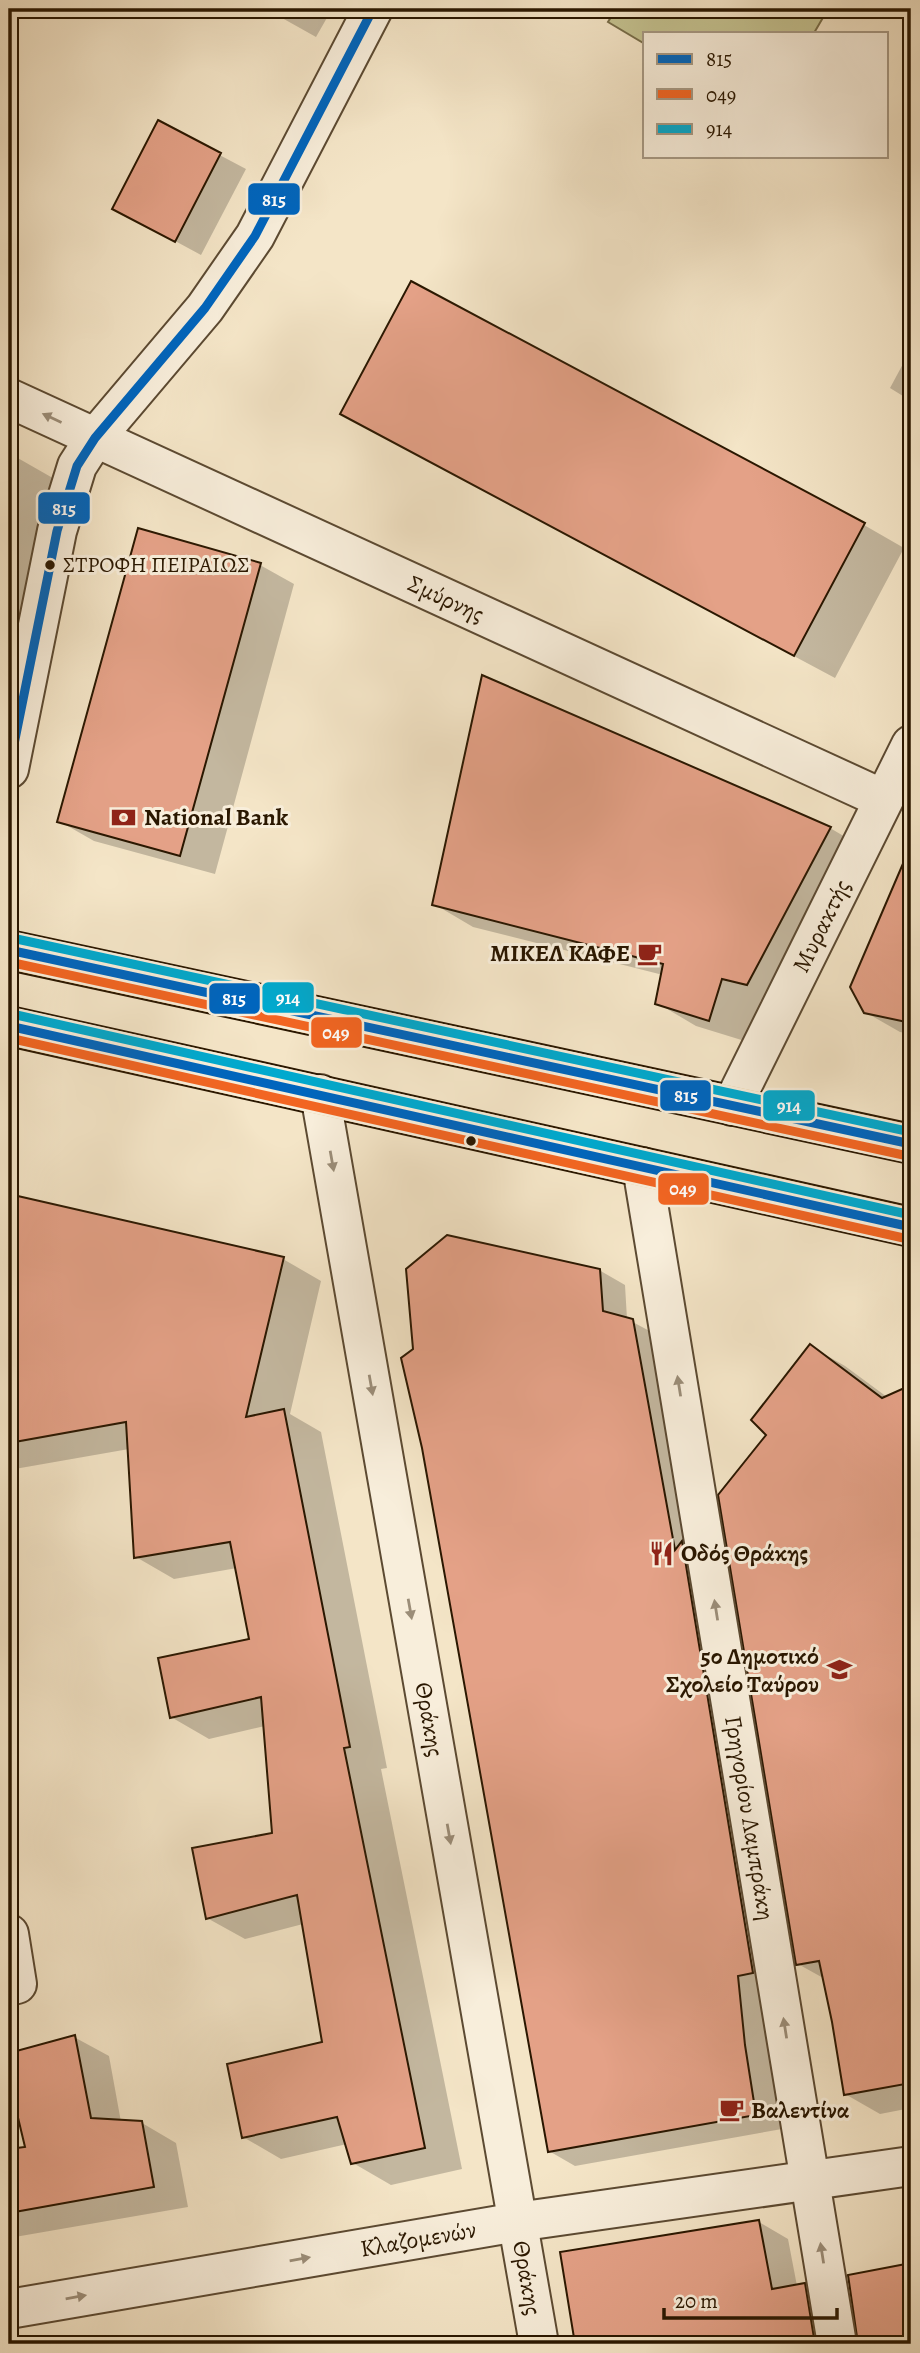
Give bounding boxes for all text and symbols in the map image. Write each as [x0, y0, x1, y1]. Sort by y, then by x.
legend [643, 32, 888, 158]
text: 815 [706, 45, 732, 73]
text: 049 [706, 81, 736, 109]
text: 914 [706, 115, 732, 143]
line badge: 815 [247, 182, 301, 216]
text: 815 [262, 187, 286, 213]
one-way arrow [42, 412, 62, 424]
line badge: 815 [37, 491, 91, 525]
text: 815 [52, 496, 76, 522]
place label: ΣΤΡΟΦΗ ΠΕΙΡΑΙΩΣ [63, 550, 250, 580]
marker: ΣΤΡΟΦΗ ΠΕΙΡΑΙΩΣ [43, 558, 57, 572]
street label: Σμύρνης [403, 567, 489, 630]
place label: National Bank [144, 801, 289, 833]
bank icon: National Bank [110, 803, 138, 831]
street label: Μυρακτής [785, 874, 858, 978]
place label: ΜΙΚΕΛ ΚΑΦΕ [490, 937, 630, 969]
cafe icon: ΜΙΚΕΛ ΚΑΦΕ [636, 939, 664, 967]
line badge: 914 [261, 981, 315, 1014]
line badge: 815 [208, 982, 261, 1015]
text: 914 [276, 985, 300, 1011]
text: 815 [222, 986, 246, 1012]
line badge: 049 [310, 1016, 363, 1049]
text: 049 [322, 1020, 350, 1046]
line badge: 815 [659, 1079, 712, 1112]
text: 815 [674, 1083, 698, 1109]
line badge: 914 [762, 1089, 816, 1122]
text: 914 [777, 1093, 801, 1119]
unlabelled marker [464, 1134, 478, 1148]
one-way arrow [327, 1150, 338, 1172]
line badge: 049 [657, 1172, 710, 1206]
text: 049 [669, 1176, 697, 1202]
one-way arrow [366, 1374, 377, 1396]
one-way arrow [673, 1375, 684, 1397]
place label: Οδός Θράκης [681, 1537, 808, 1569]
restaurant icon: Οδός Θράκης [647, 1539, 675, 1567]
one-way arrow [405, 1599, 416, 1621]
one-way arrow [710, 1599, 721, 1621]
place label: 5ο Δημοτικό Σχολείο Ταύρου [666, 1640, 819, 1700]
school or university icon: 5ο Δημοτικό Σχολείο Ταύρου [825, 1656, 853, 1684]
street label: Θράκης [407, 1680, 452, 1759]
street label: Γρηγορίου Λαμπράκη [717, 1713, 783, 1923]
one-way arrow [444, 1823, 455, 1845]
one-way arrow [779, 2017, 790, 2039]
place label: Βαλεντίνα [751, 2094, 850, 2126]
cafe icon: Βαλεντίνα [717, 2096, 745, 2124]
street label: Κλαζομενών [358, 2213, 479, 2265]
street label: Θράκης [505, 2238, 550, 2318]
one-way arrow [816, 2242, 827, 2264]
one-way arrow [289, 2253, 311, 2264]
scale bar [664, 2276, 838, 2320]
text: 20 m [675, 2287, 718, 2315]
one-way arrow [65, 2291, 87, 2302]

